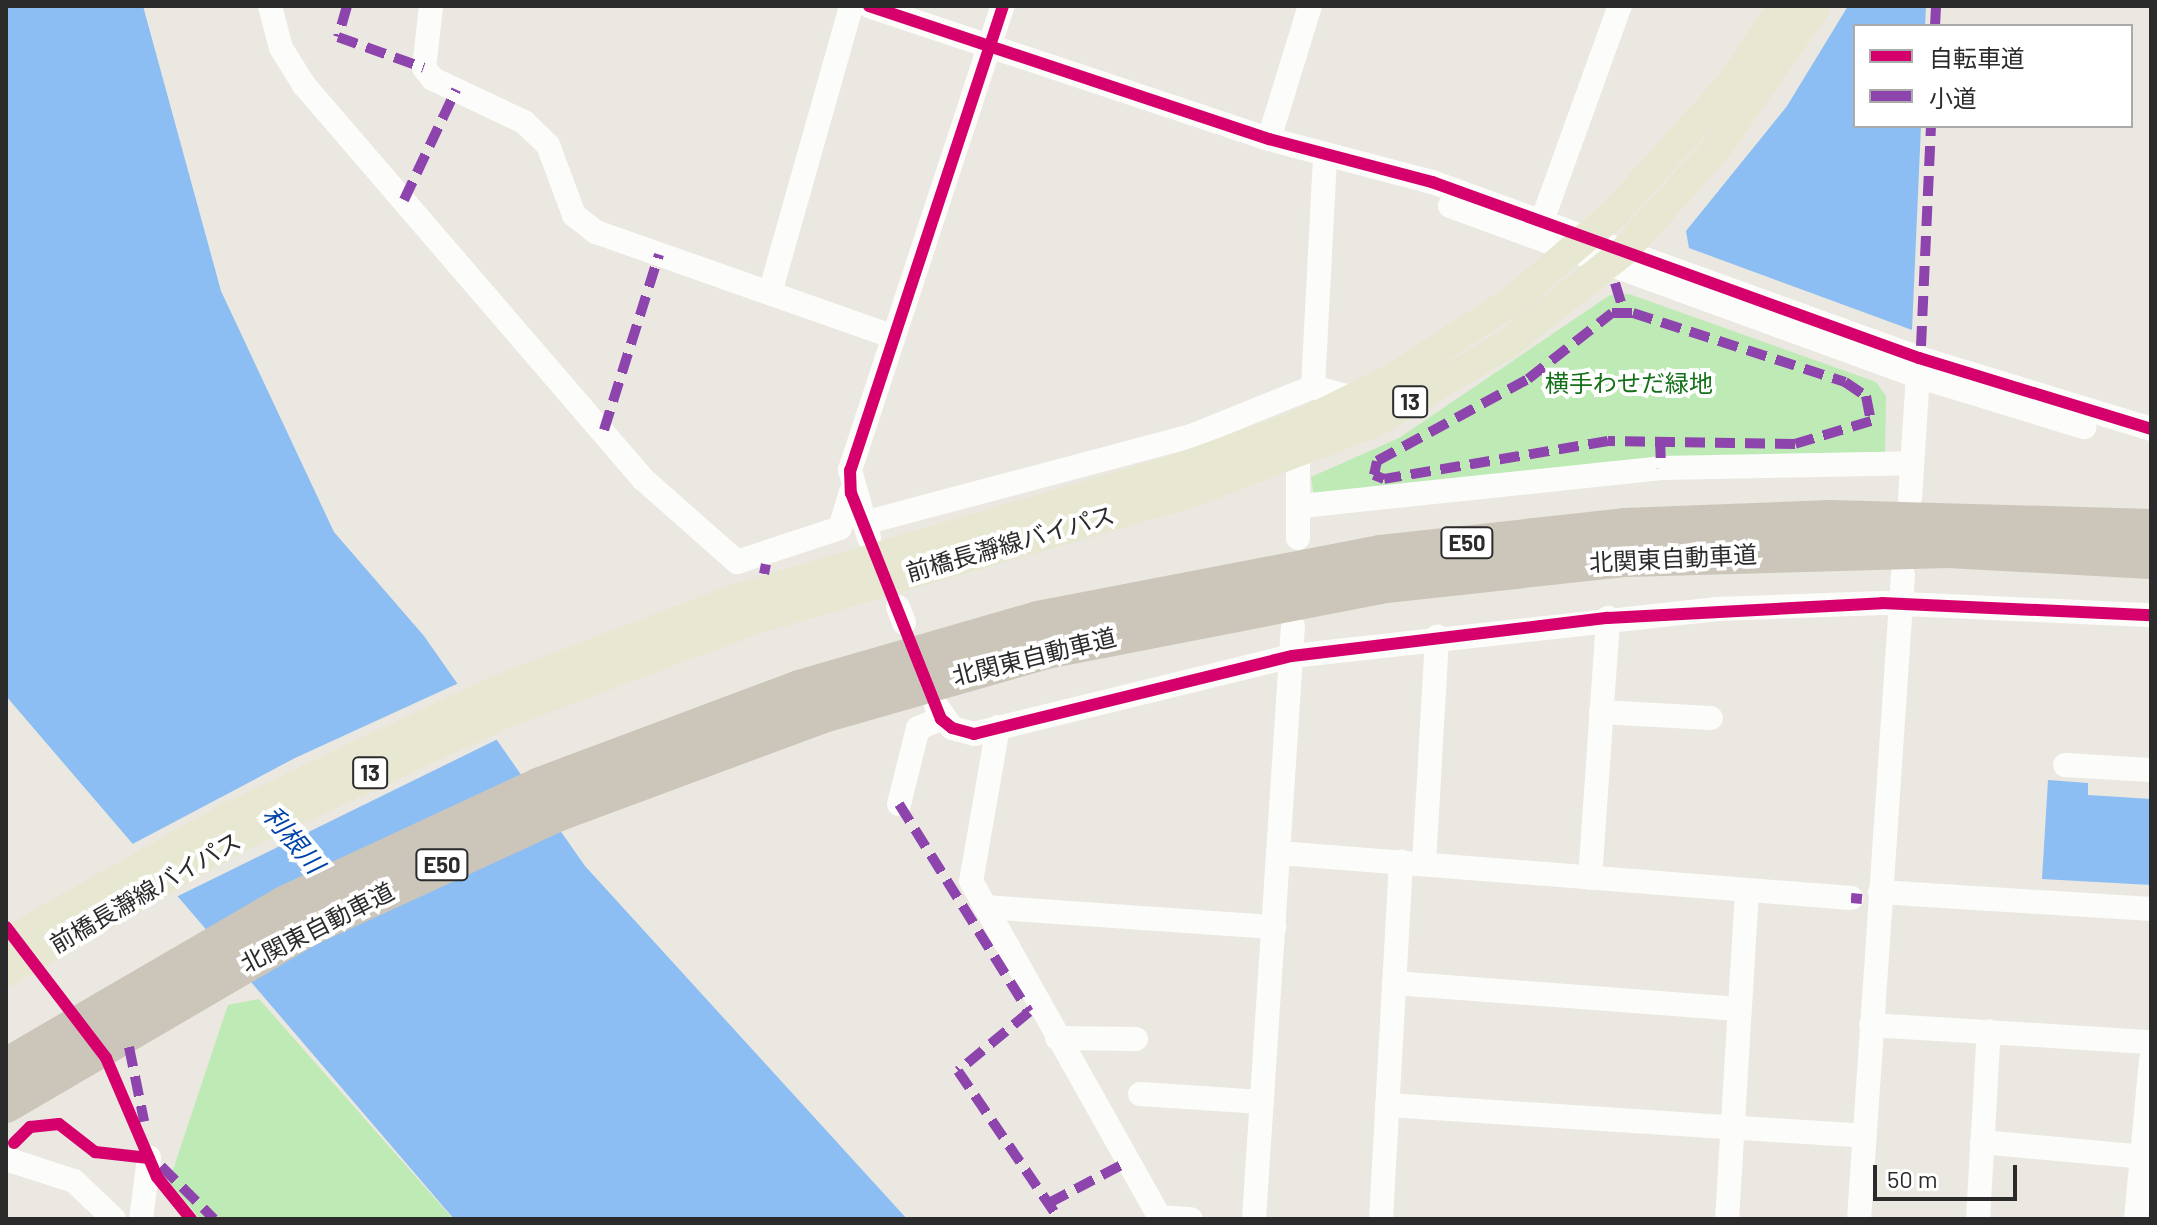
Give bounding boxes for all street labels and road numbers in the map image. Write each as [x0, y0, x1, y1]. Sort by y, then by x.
road number: 13 [1392, 384, 1428, 420]
street label: 前橋長瀞線バイパス [902, 499, 1118, 587]
road number: E50 [1439, 525, 1495, 561]
street label: 北関東自動車道 [1588, 539, 1758, 577]
street label: 北関東自動車道 [949, 622, 1119, 690]
road number: 13 [352, 755, 388, 791]
street label: 前橋長瀞線バイパス [44, 826, 246, 958]
road number: E50 [414, 847, 470, 883]
street label: 北関東自動車道 [236, 876, 398, 978]

